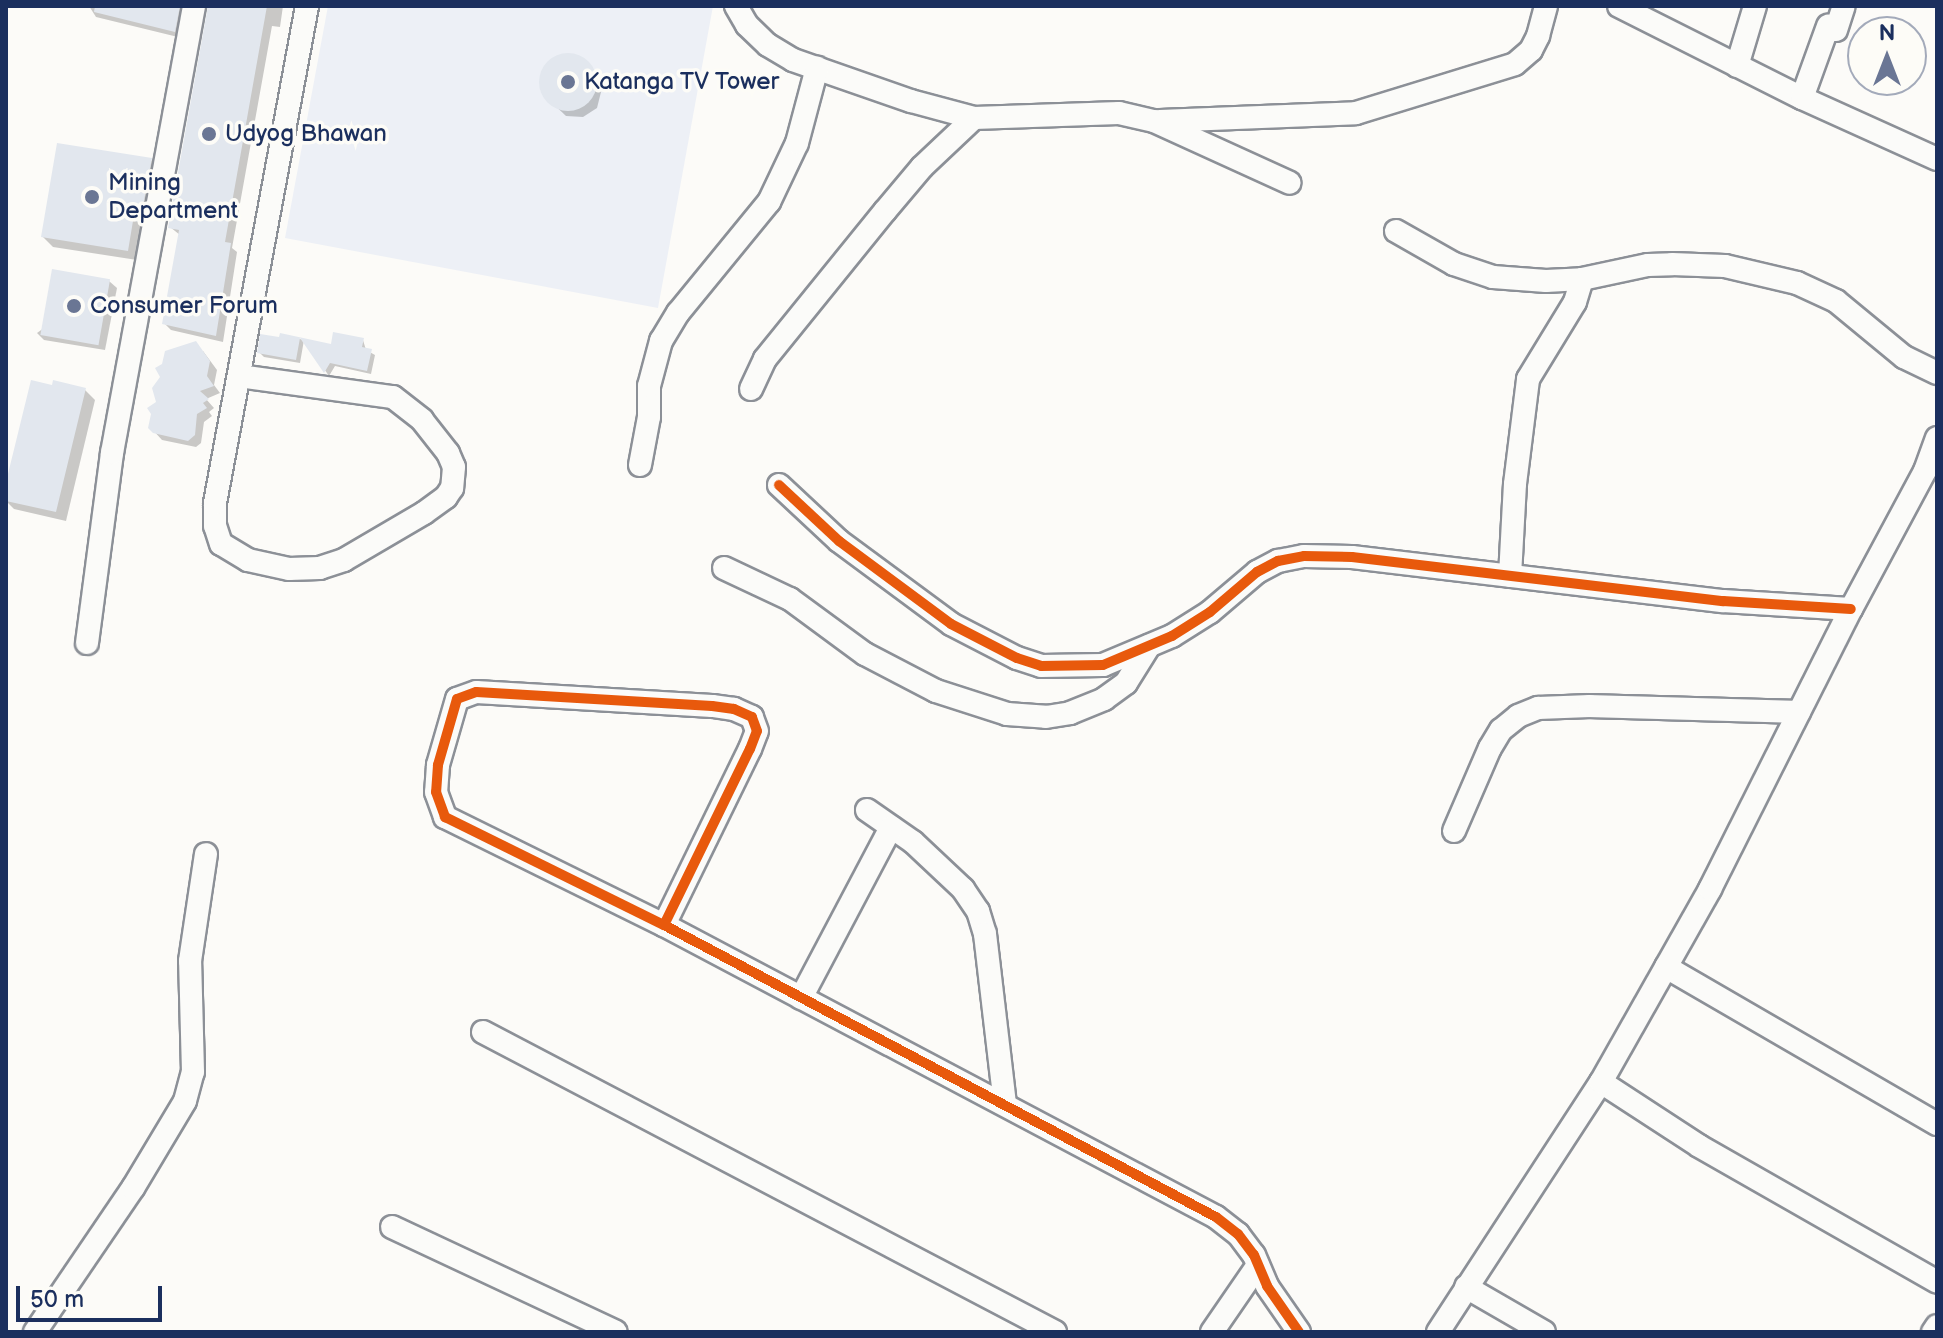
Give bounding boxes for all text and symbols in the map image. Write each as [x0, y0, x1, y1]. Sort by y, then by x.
north arrow [1847, 16, 1927, 96]
text: N [1879, 20, 1895, 47]
place label: Katanga TV Tower [584, 68, 780, 96]
marker: Katanga TV Tower [559, 73, 577, 91]
place label: Udyog Bhawan [225, 120, 387, 148]
marker: Udyog Bhawan [200, 125, 218, 143]
place label: Mining Department [108, 169, 238, 225]
marker: Mining Department [83, 188, 101, 206]
place label: Consumer Forum [90, 292, 278, 320]
marker: Consumer Forum [65, 297, 83, 315]
scale bar [20, 1270, 166, 1320]
text: 50 m [30, 1285, 84, 1314]

